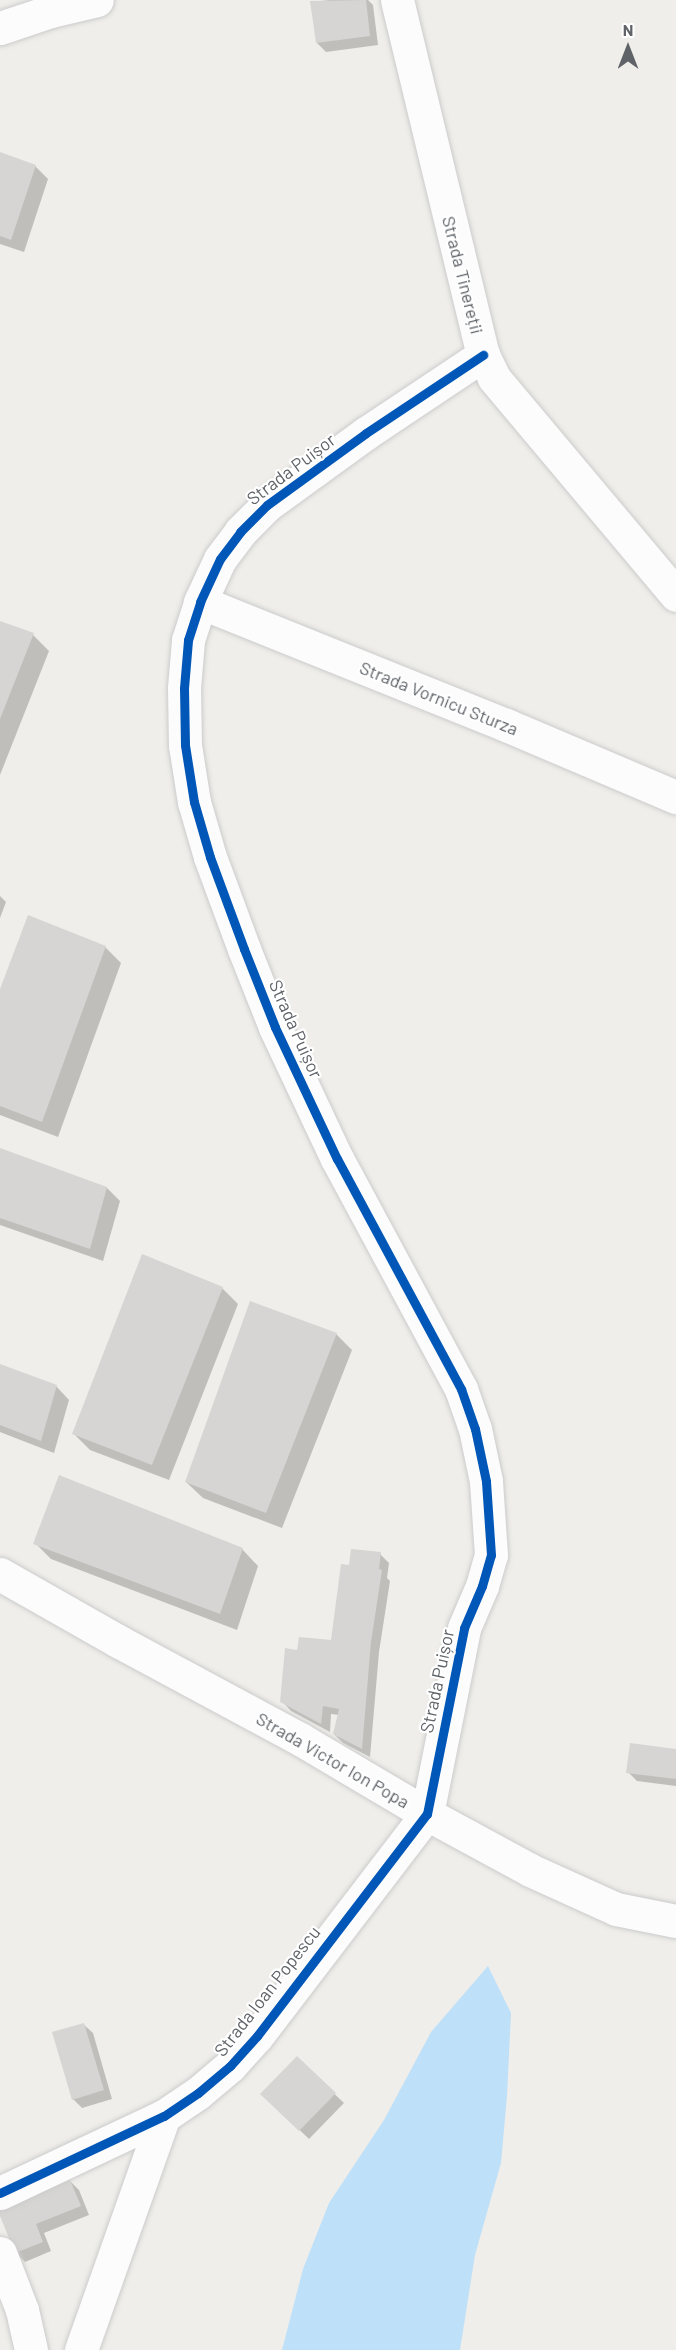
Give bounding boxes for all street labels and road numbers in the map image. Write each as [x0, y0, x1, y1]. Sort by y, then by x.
street label: Strada Tinereții [438, 214, 488, 336]
street label: Strada Puișor [242, 429, 340, 509]
street label: Strada Vornicu Sturza [357, 656, 521, 740]
street label: Strada Puișor [265, 976, 327, 1082]
street label: Strada Puișor [415, 1627, 459, 1735]
street label: Strada Victor Ion Popa [253, 1707, 413, 1813]
street label: Strada Ioan Popescu [209, 1922, 325, 2060]

